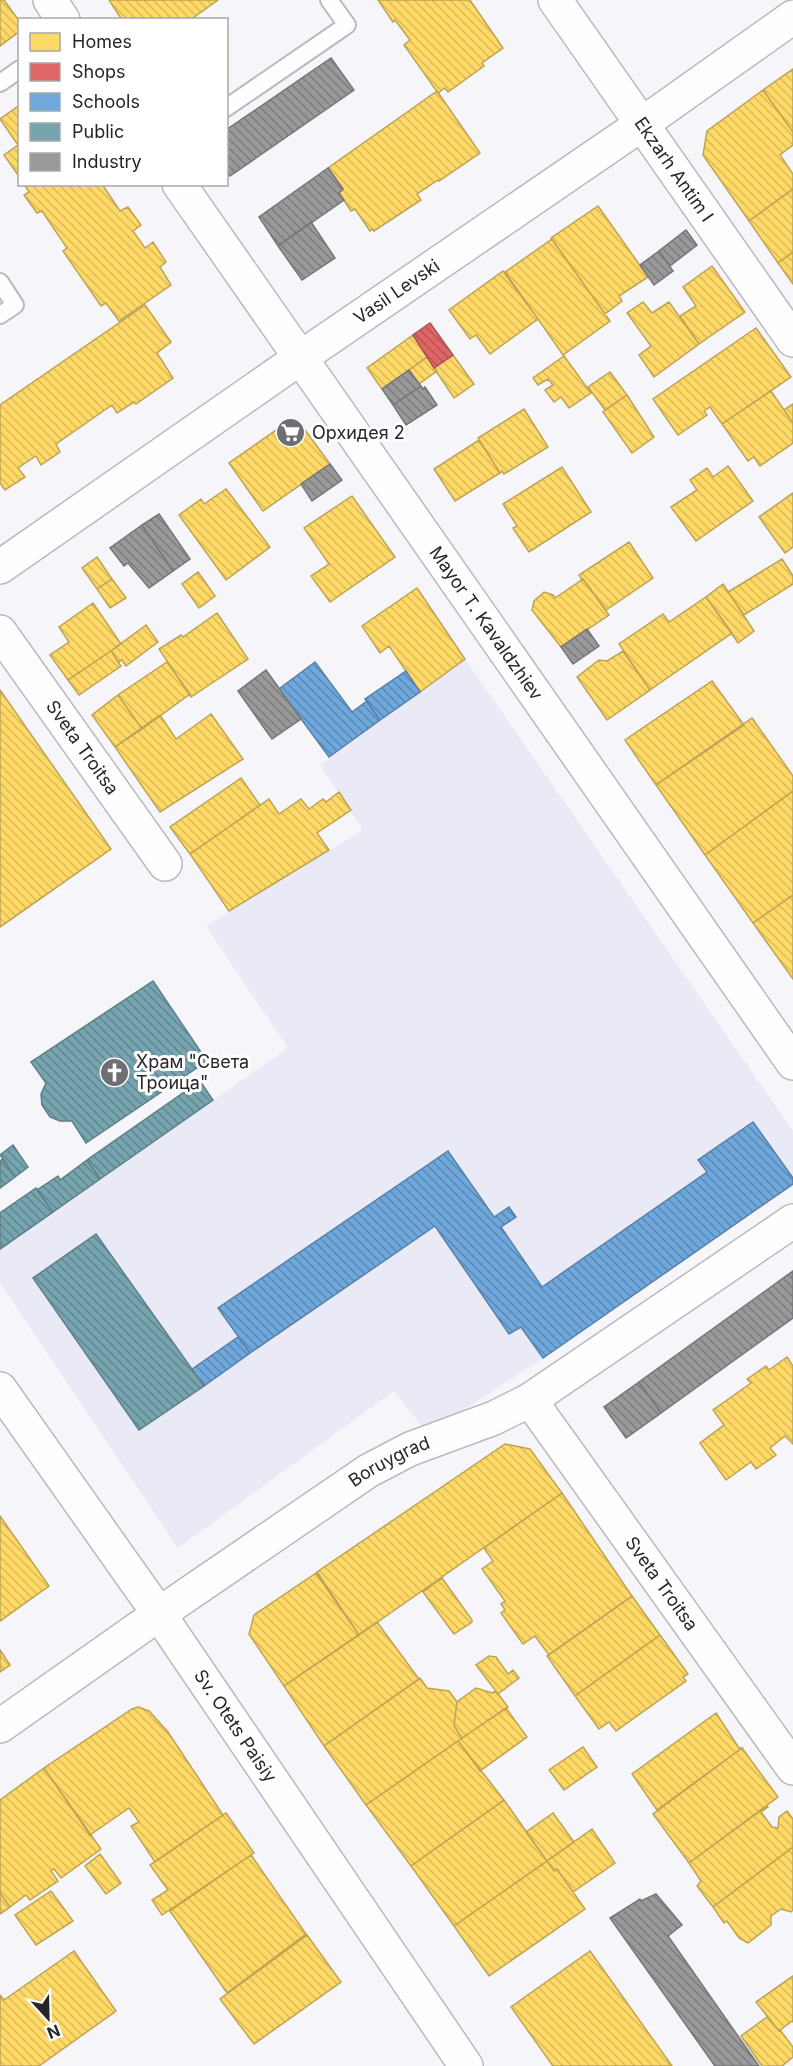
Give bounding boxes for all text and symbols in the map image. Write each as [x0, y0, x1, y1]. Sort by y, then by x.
legend [18, 18, 228, 186]
text: Homes [72, 31, 132, 52]
text: Shops [72, 61, 126, 82]
text: Schools [72, 91, 140, 112]
street label: Ekzarh Antim I [630, 113, 718, 226]
text: Public [72, 121, 124, 142]
text: Industry [72, 151, 142, 172]
street label: Vasil Levski [350, 255, 443, 328]
supermarket icon: Орхидея 2 [275, 417, 307, 449]
place label: Орхидея 2 [312, 422, 405, 443]
street label: Mayor T. Kavaldzhiev [425, 542, 547, 704]
street label: Sveta Troitsa [42, 696, 123, 799]
place label: Храм "Света Троица" [136, 1051, 249, 1093]
church icon: Храм "Света Троица" [99, 1056, 131, 1088]
street label: Boruygrad [344, 1432, 432, 1491]
street label: Sveta Troitsa [621, 1532, 703, 1635]
street label: Sv. Otets Paisiy [190, 1666, 281, 1786]
north arrow [18, 1988, 78, 2048]
text: N [44, 2020, 63, 2043]

